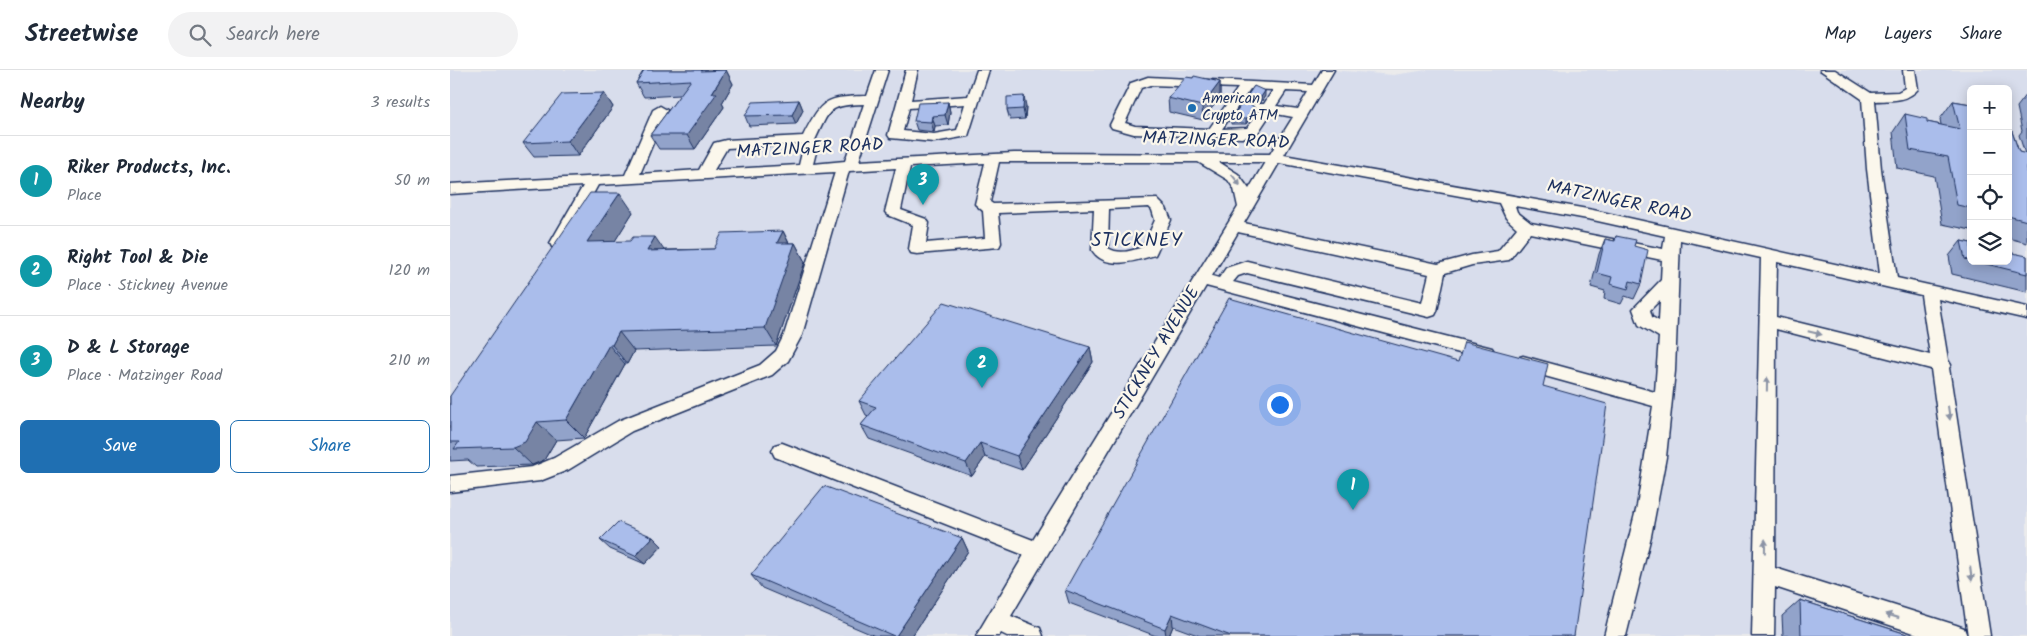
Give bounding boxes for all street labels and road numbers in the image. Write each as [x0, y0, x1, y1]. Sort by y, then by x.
street label: MATZINGER ROAD [1142, 124, 1290, 158]
street label: MATZINGER ROAD [736, 131, 885, 167]
street label: MATZINGER ROAD [1544, 173, 1694, 232]
street label: STICKNEY AVENUE [1106, 280, 1209, 425]

